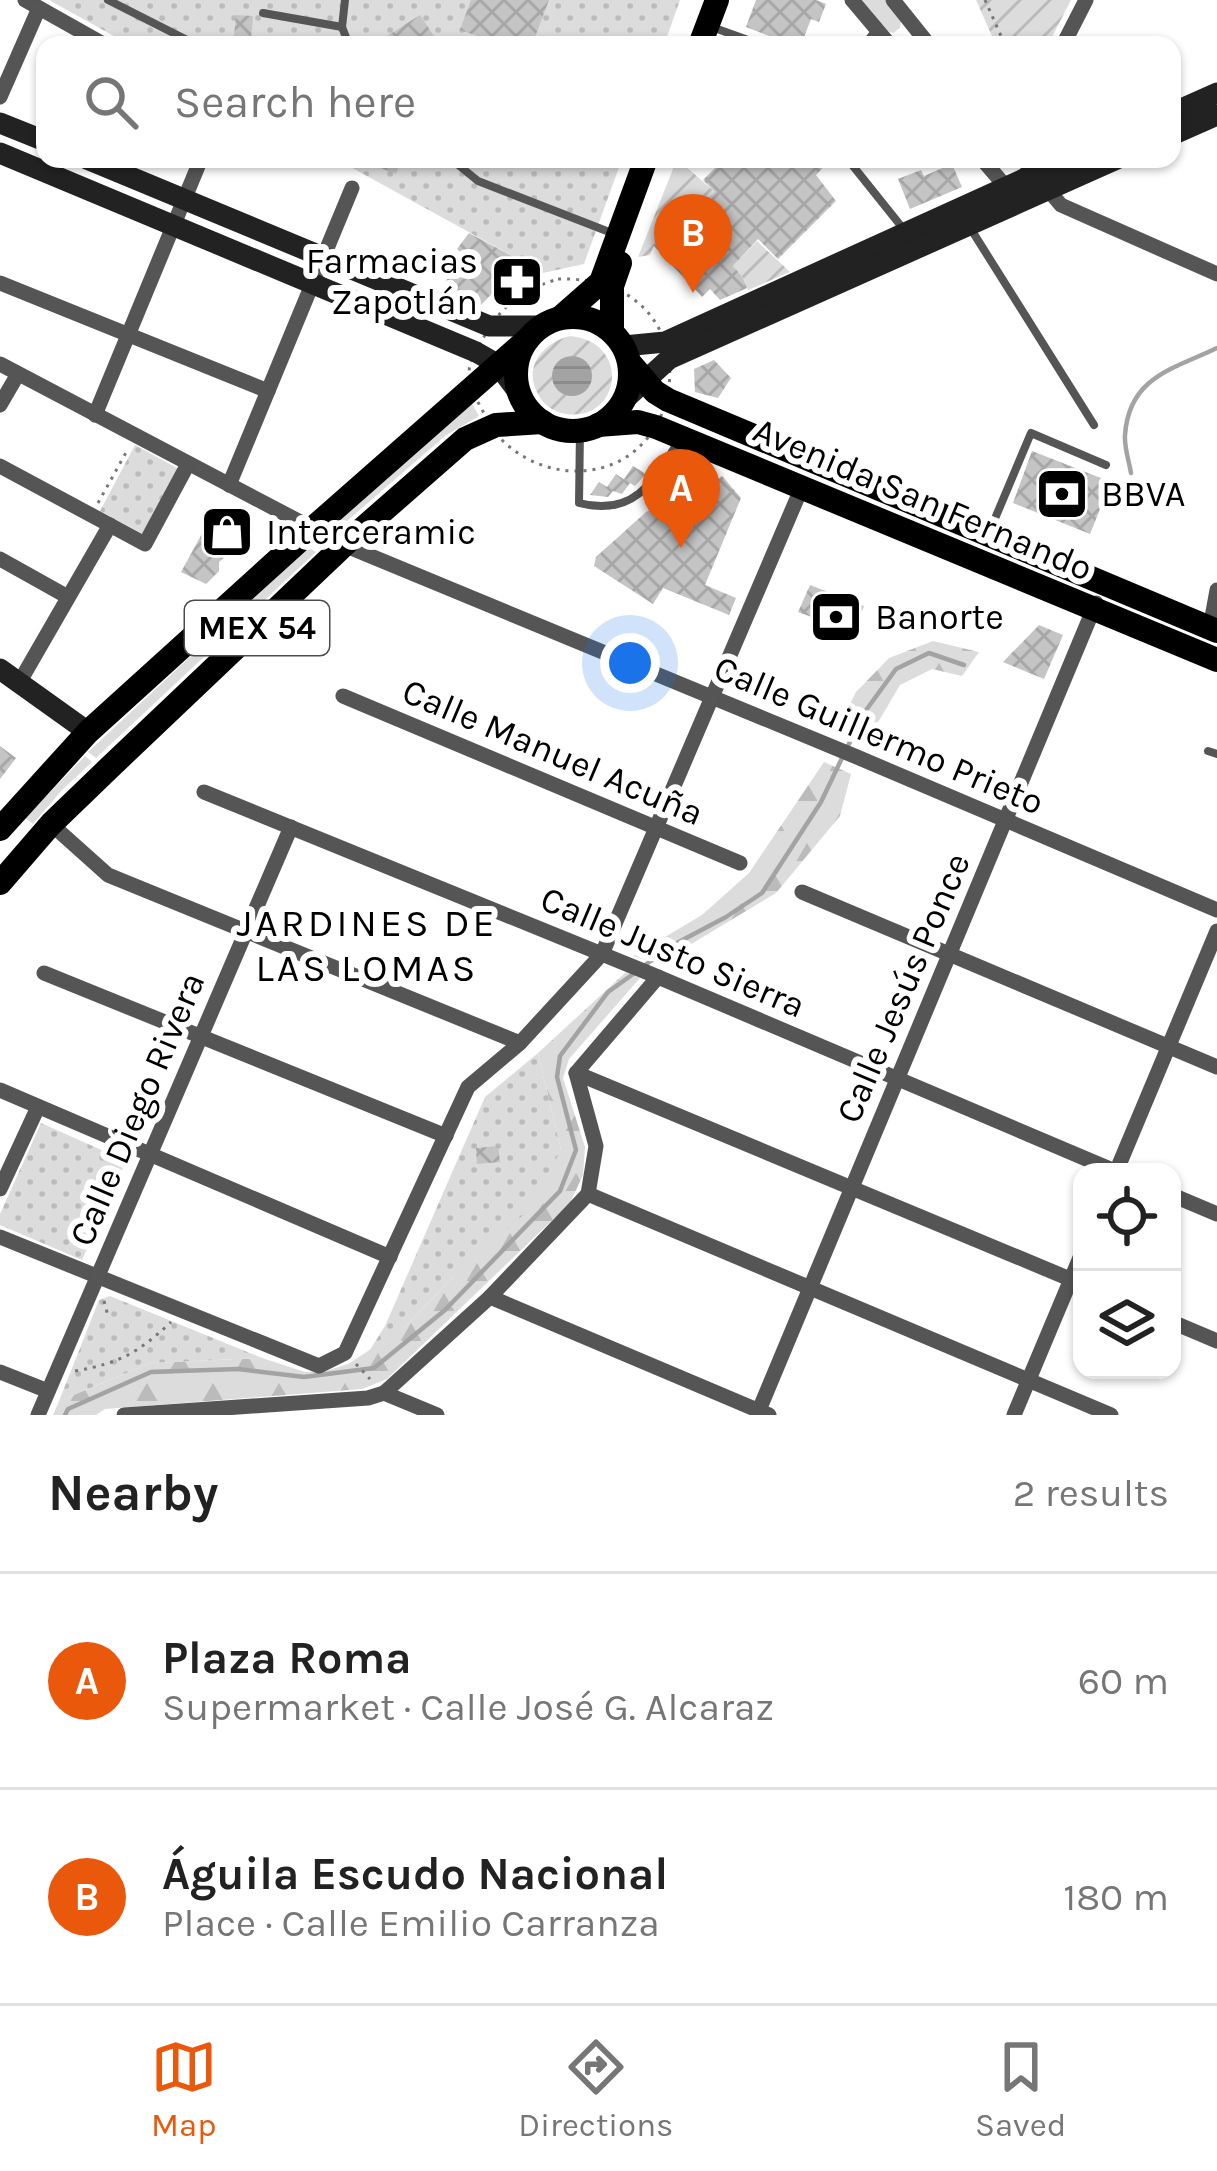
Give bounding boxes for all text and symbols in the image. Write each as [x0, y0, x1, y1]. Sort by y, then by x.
search box [36, 36, 1181, 168]
icon: search [78, 69, 144, 135]
text: Search here [174, 76, 416, 128]
pin: B [654, 194, 732, 293]
place label: Farmacias Zapotlán [306, 240, 478, 323]
pharmacy icon: Farmacias Zapotlán [489, 254, 545, 310]
street label: Avenida San Fernando [747, 409, 1099, 589]
pin: A [642, 449, 720, 548]
bank icon: BBVA [1034, 466, 1090, 522]
place label: BBVA [1101, 473, 1186, 515]
shop icon: Interceramic [199, 504, 255, 560]
place label: Interceramic [266, 511, 476, 553]
bank icon: Banorte [808, 589, 864, 645]
place label: Banorte [875, 596, 1004, 638]
road number: MEX 54 [185, 601, 329, 655]
your location [600, 633, 660, 693]
street label: Calle Guillermo Prieto [708, 647, 1050, 823]
street label: Calle Manuel Acuña [396, 670, 710, 834]
street label: Calle Jesús Ponce [827, 847, 979, 1129]
street label: Calle Justo Sierra [535, 877, 811, 1027]
district label: JARDINES DE LAS LOMAS [237, 900, 497, 991]
street label: Calle Diego Rivera [60, 966, 214, 1252]
map controls [1073, 1163, 1181, 1379]
button: locate [1073, 1163, 1181, 1271]
button: layers [1073, 1271, 1181, 1379]
text: Nearby [48, 1463, 218, 1523]
text: 2 results [1013, 1470, 1169, 1516]
text: Plaza Roma [162, 1632, 412, 1684]
text: A [75, 1658, 99, 1704]
text: 60 m [1078, 1658, 1169, 1704]
text: Supermarket · Calle José G. Alcaraz [162, 1684, 774, 1730]
text: Águila Escudo Nacional [162, 1848, 668, 1900]
text: B [74, 1874, 100, 1920]
text: 180 m [1063, 1874, 1169, 1920]
text: Place · Calle Emilio Carranza [162, 1900, 660, 1946]
tab: Map [151, 2034, 217, 2144]
tab: Directions [518, 2034, 673, 2144]
tab: Saved [975, 2034, 1066, 2144]

